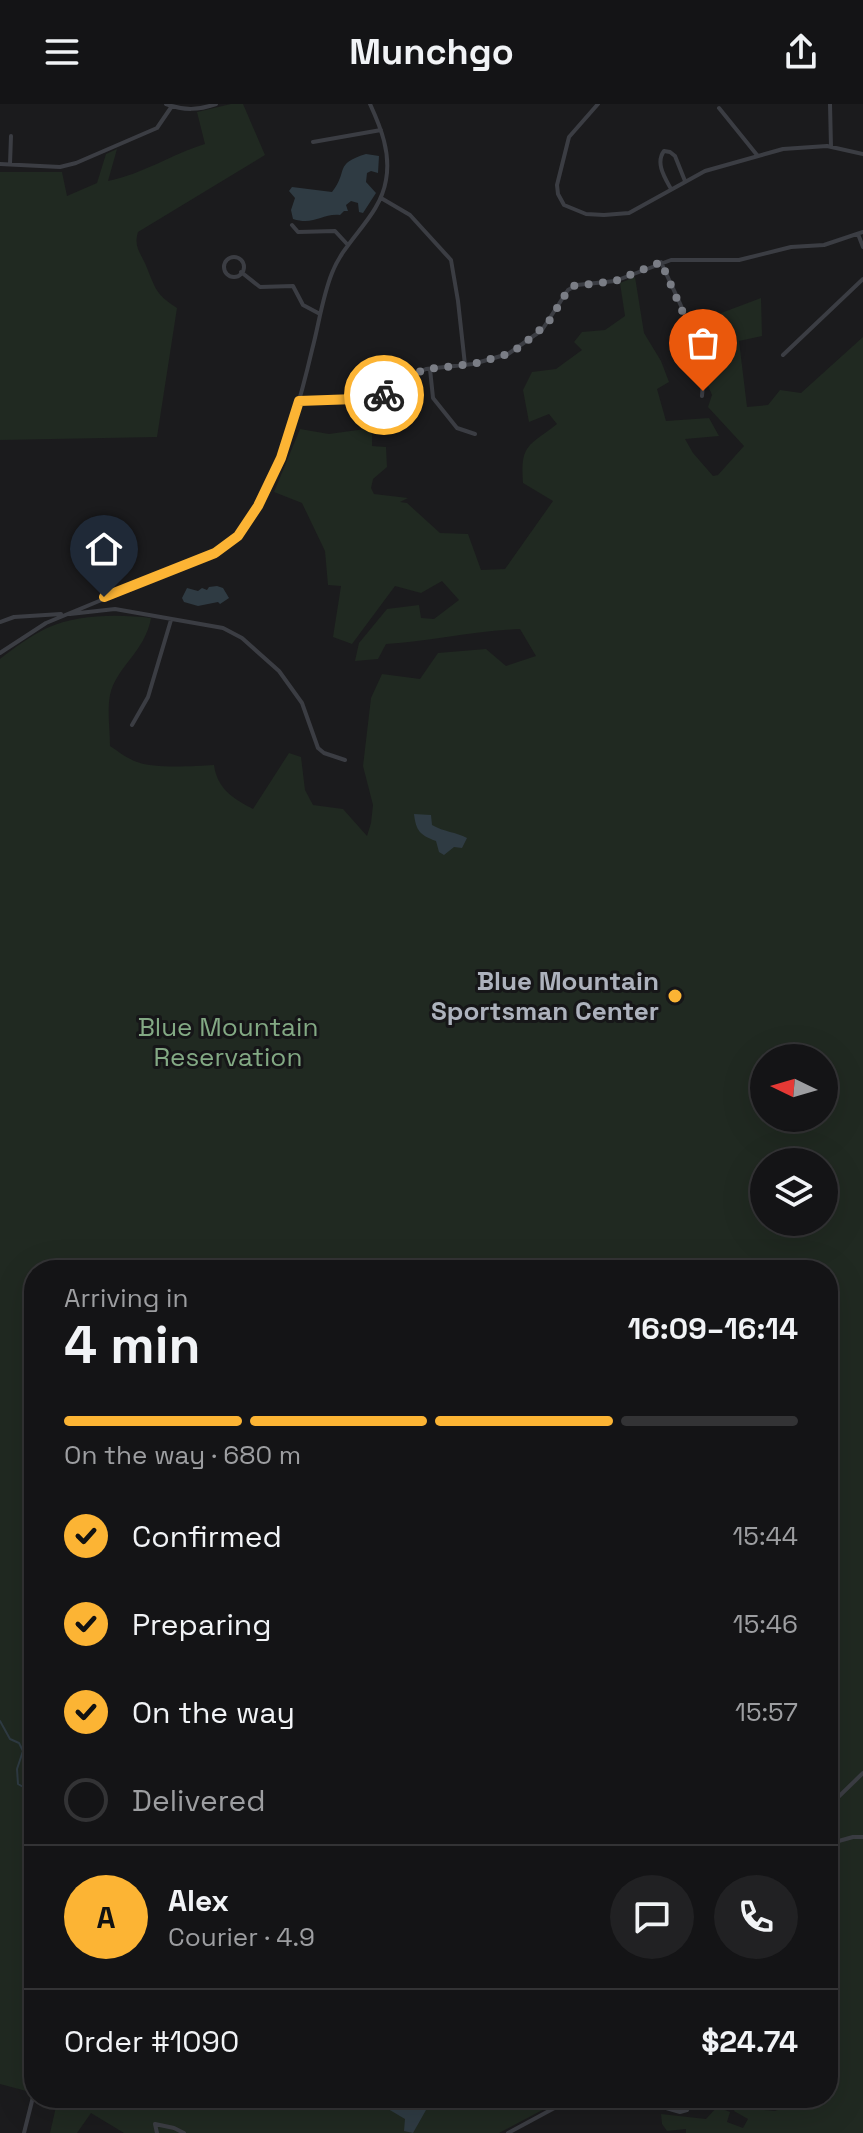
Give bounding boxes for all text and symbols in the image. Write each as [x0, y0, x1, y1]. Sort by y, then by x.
text: Munchgo [349, 29, 514, 75]
icon: menu [40, 30, 84, 74]
icon: share [779, 30, 823, 74]
pin [669, 309, 737, 391]
icon: bag [681, 321, 725, 365]
courier [344, 355, 424, 435]
icon: bike [362, 373, 406, 417]
pin [70, 515, 138, 597]
icon: home [82, 527, 126, 571]
place label: Blue Mountain Sportsman Center [431, 964, 659, 1028]
marker: Blue Mountain Sportsman Center [666, 987, 684, 1005]
park label: Blue Mountain Reservation [138, 1010, 318, 1074]
north arrow [750, 1044, 838, 1132]
map controls [750, 1044, 838, 1236]
button: layers [750, 1148, 838, 1236]
text: Arriving in [64, 1281, 188, 1315]
text: 16:09–16:14 [628, 1309, 798, 1348]
text: 4 min [64, 1312, 201, 1378]
text: On the way · 680 m [64, 1438, 301, 1472]
icon: check [64, 1514, 108, 1558]
text: Confirmed [132, 1517, 282, 1556]
text: 15:44 [732, 1519, 798, 1553]
icon: check [64, 1602, 108, 1646]
text: Preparing [132, 1605, 271, 1644]
text: 15:46 [733, 1607, 798, 1641]
icon: check [64, 1690, 108, 1734]
text: On the way [132, 1693, 295, 1732]
text: 15:57 [735, 1695, 798, 1729]
text: Delivered [132, 1781, 266, 1820]
button: chat [610, 1875, 694, 1959]
button: phone [714, 1875, 798, 1959]
text: Alex [168, 1881, 229, 1920]
text: A [96, 1898, 116, 1937]
text: Courier · 4.9 [168, 1920, 315, 1954]
text: Order #1090 [64, 2022, 239, 2061]
text: $24.74 [701, 2022, 798, 2061]

